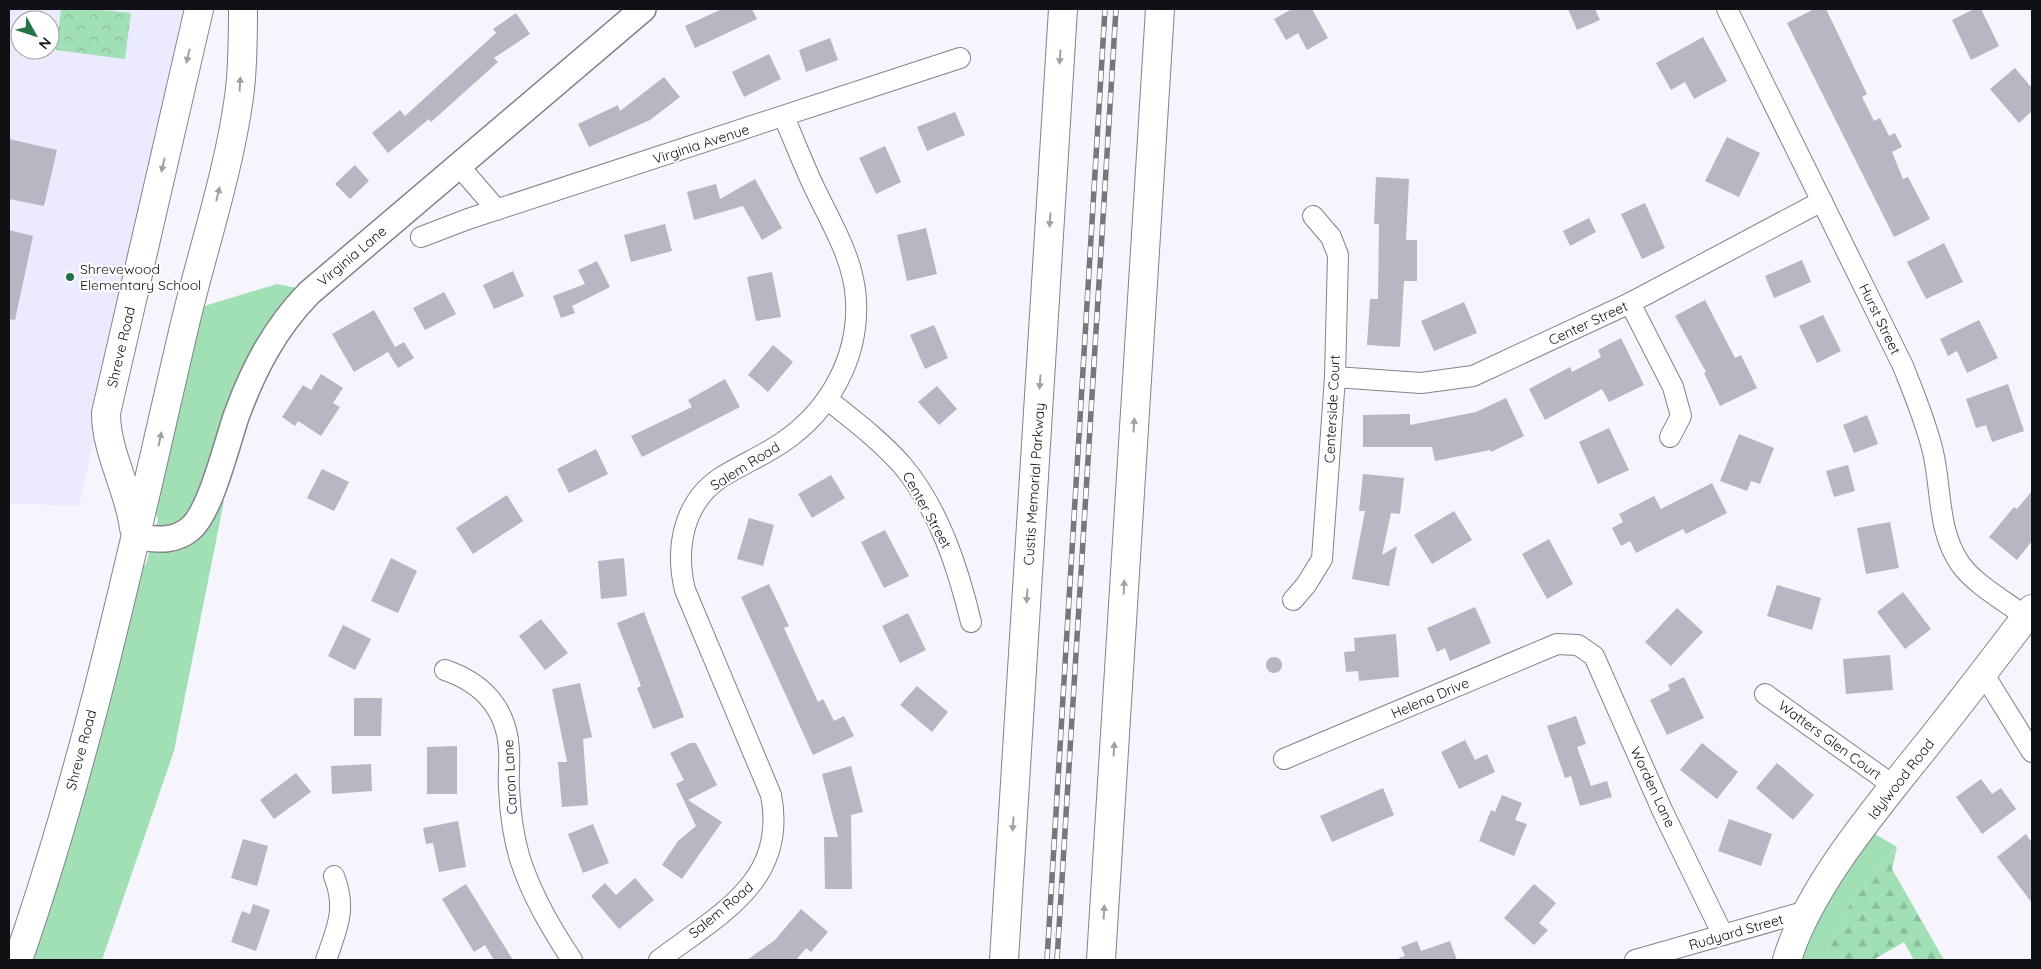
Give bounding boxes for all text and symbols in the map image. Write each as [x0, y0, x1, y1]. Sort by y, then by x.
north arrow [10, 10, 60, 60]
text: N [35, 34, 55, 53]
one-way arrow [184, 49, 192, 64]
one-way arrow [1056, 50, 1064, 66]
one-way arrow [237, 76, 245, 92]
street label: Virginia Avenue [650, 120, 752, 168]
one-way arrow [159, 158, 167, 173]
one-way arrow [214, 187, 222, 202]
one-way arrow [1046, 212, 1054, 228]
street label: Virginia Lane [314, 222, 390, 290]
place label: Shrevewood Elementary School [80, 260, 201, 294]
marker: Shrevewood Elementary School [64, 271, 76, 283]
street label: Hurst Street [1855, 281, 1905, 358]
street label: Center Street [1546, 297, 1631, 349]
street label: Shreve Road [103, 305, 139, 389]
street label: Centerside Court [1320, 354, 1344, 464]
one-way arrow [1036, 374, 1044, 390]
street label: Custis Memorial Parkway [1019, 402, 1049, 566]
one-way arrow [1130, 417, 1138, 433]
one-way arrow [156, 431, 164, 447]
street label: Salem Road [707, 438, 783, 494]
street label: Center Street [898, 468, 956, 552]
one-way arrow [1120, 579, 1128, 595]
one-way arrow [1022, 589, 1030, 605]
street label: Helena Drive [1388, 673, 1472, 723]
street label: Watters Glen Court [1775, 696, 1885, 784]
street label: Shreve Road [62, 708, 100, 792]
street label: Idylwood Road [1864, 735, 1938, 823]
street label: Caron Lane [499, 739, 521, 815]
one-way arrow [1111, 741, 1119, 757]
street label: Worden Lane [1626, 744, 1680, 830]
one-way arrow [1008, 816, 1016, 832]
street label: Salem Road [685, 878, 757, 942]
one-way arrow [1101, 903, 1109, 919]
street label: Rudyard Street [1687, 910, 1786, 954]

